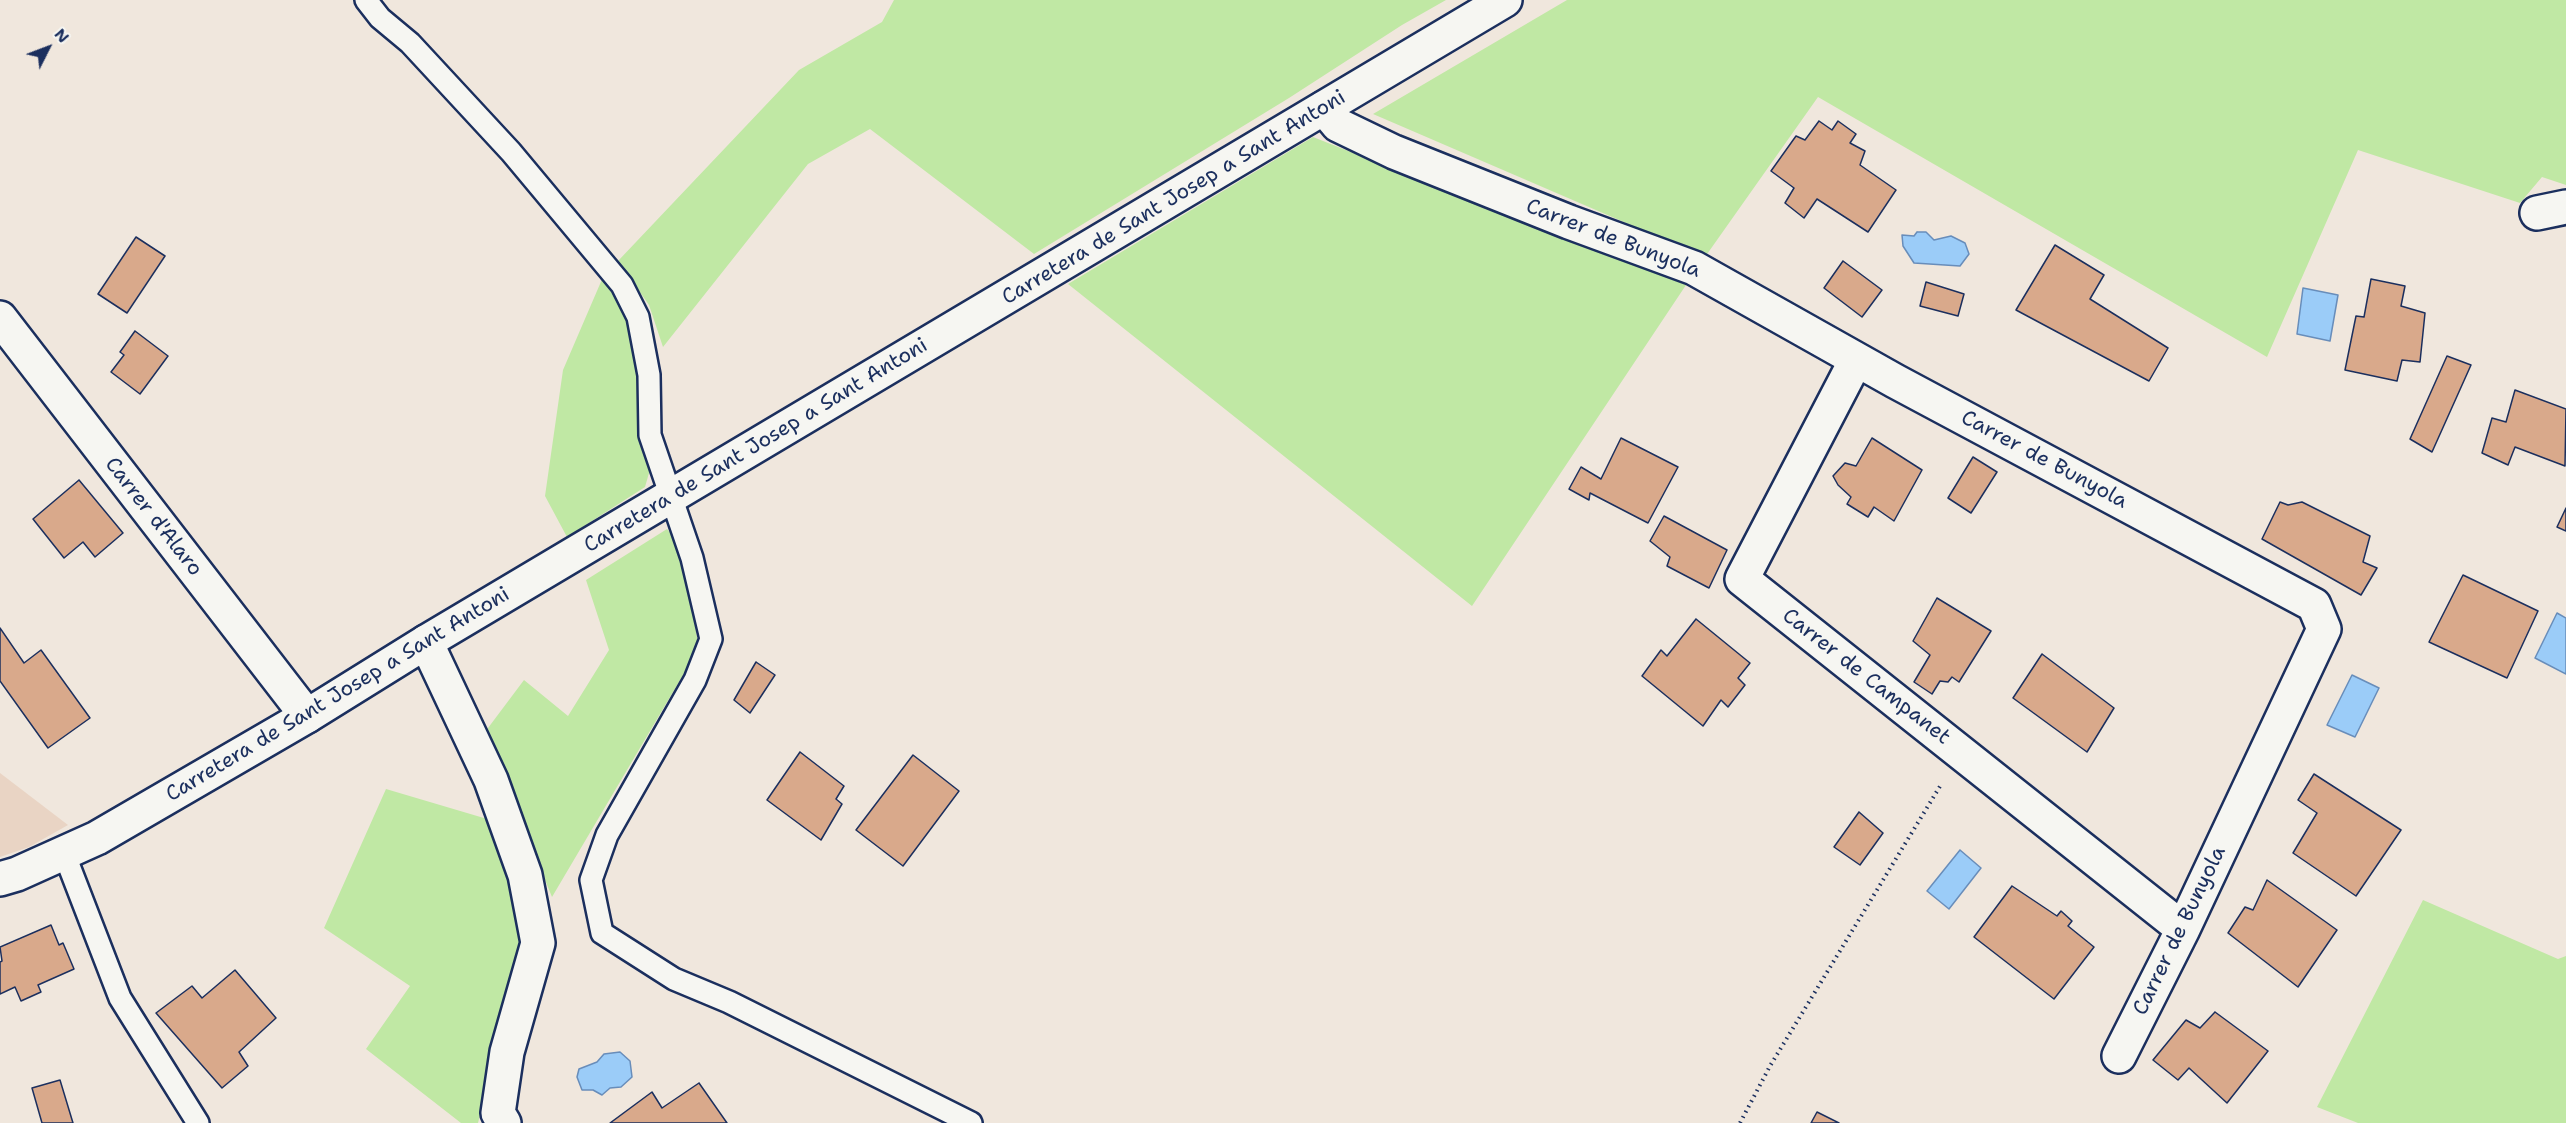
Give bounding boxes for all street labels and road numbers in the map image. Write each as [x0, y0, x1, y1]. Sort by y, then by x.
street label: Carretera de Sant Josep a Sant Antoni [998, 85, 1350, 311]
street label: Carrer de Bunyola [1522, 194, 1704, 284]
street label: Carretera de Sant Josep a Sant Antoni [580, 333, 932, 559]
street label: Carrer de Bunyola [1956, 405, 2132, 515]
street label: Carrer d'Alaro [99, 453, 207, 581]
street label: Carretera de Sant Josep a Sant Antoni [162, 582, 514, 808]
street label: Carrer de Campanet [1777, 604, 1955, 750]
street label: Carrer de Bunyola [2128, 842, 2232, 1020]

